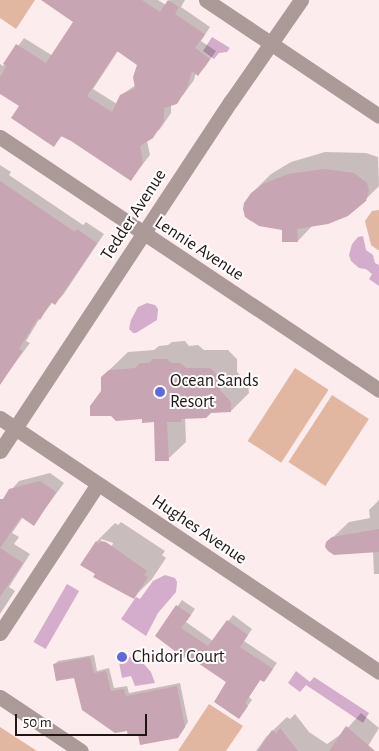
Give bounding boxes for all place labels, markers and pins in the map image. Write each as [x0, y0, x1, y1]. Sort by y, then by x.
place label: Ocean Sands Resort [170, 371, 259, 414]
marker: Ocean Sands Resort [154, 386, 166, 398]
place label: Chidori Court [132, 646, 225, 668]
marker: Chidori Court [116, 651, 128, 663]

